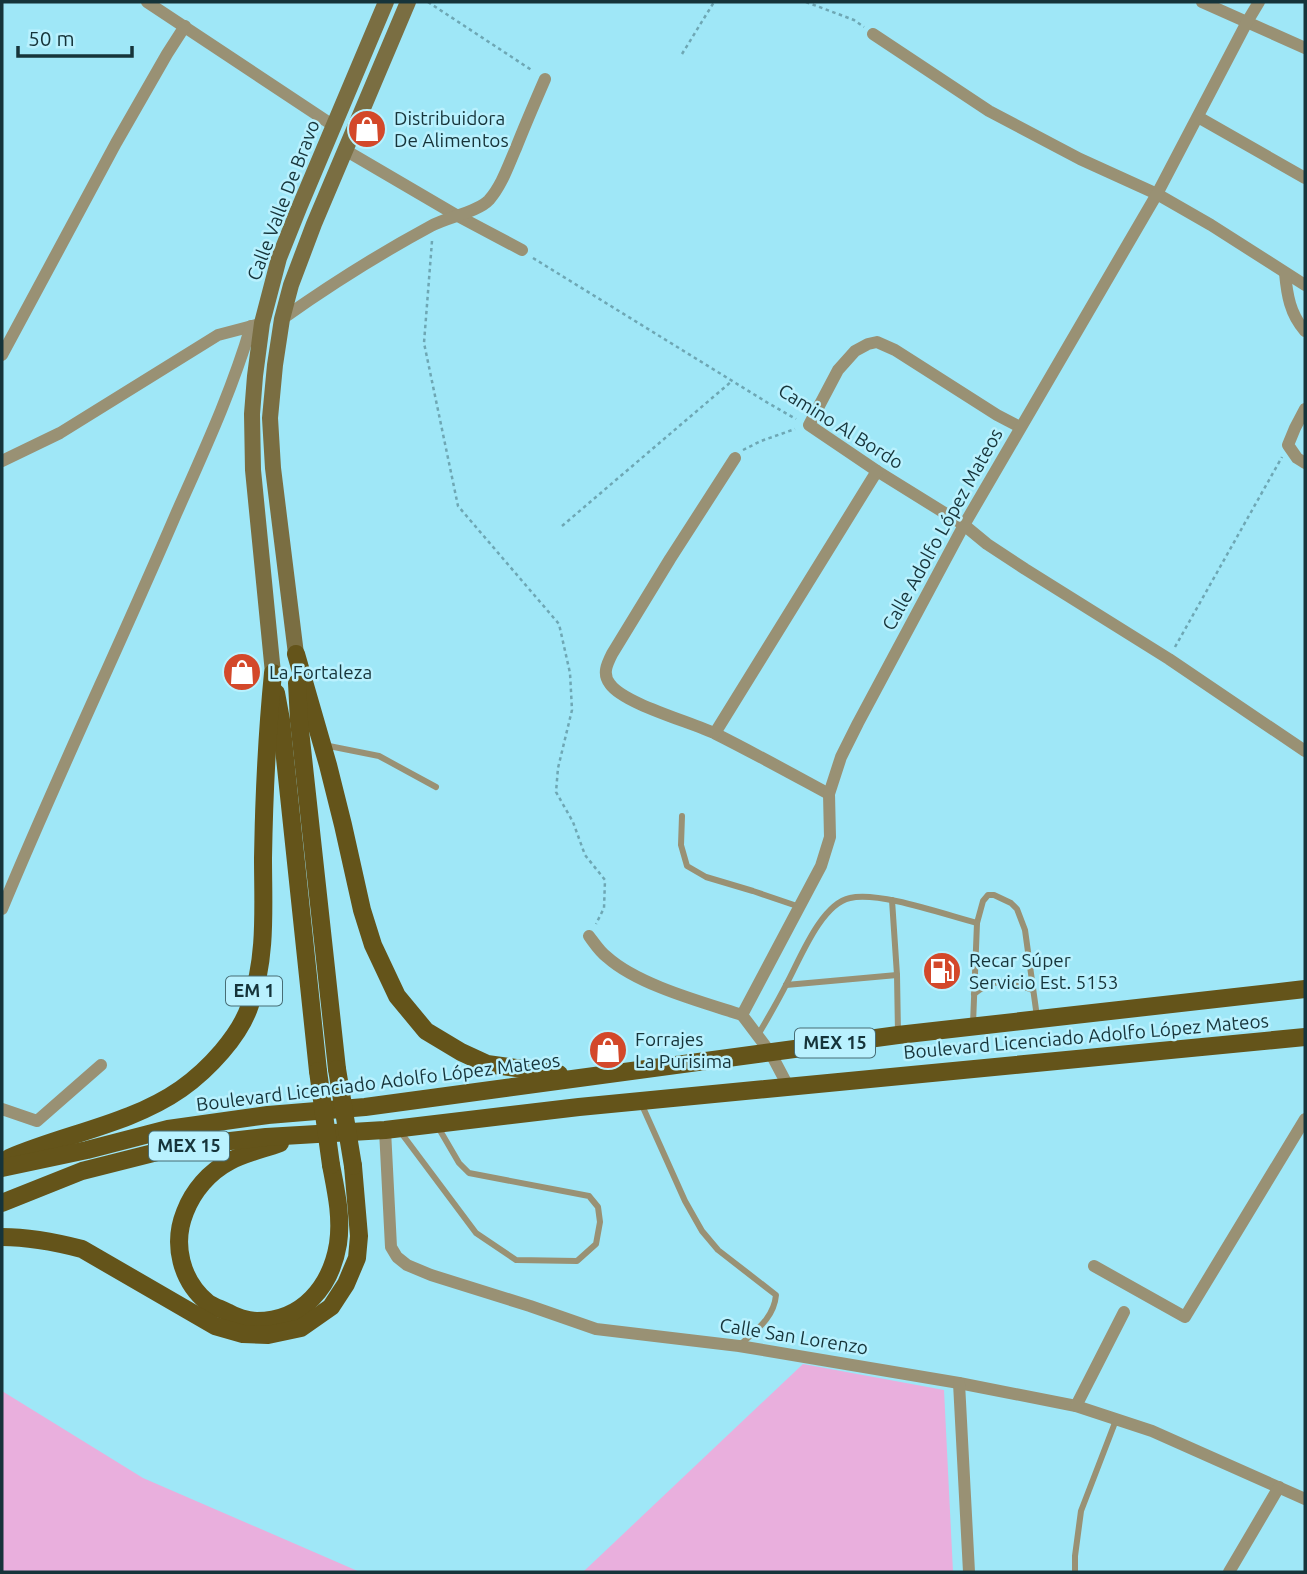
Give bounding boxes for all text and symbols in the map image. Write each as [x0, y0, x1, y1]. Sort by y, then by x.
scale bar [18, 14, 131, 58]
text: 50 m [28, 26, 75, 50]
place label: Distribuidora De Alimentos [394, 107, 509, 151]
shop icon: Distribuidora De Alimentos [346, 108, 388, 150]
street label: Calle Valle De Bravo [242, 117, 324, 283]
street label: Camino Al Bordo [775, 379, 907, 473]
street label: Calle Adolfo López Mateos [877, 424, 1007, 634]
shop icon: La Fortaleza [221, 651, 263, 693]
place label: La Fortaleza [269, 661, 372, 683]
place label: Recar Súper Servicio Est. 5153 [969, 949, 1118, 993]
fuel station icon: Recar Súper Servicio Est. 5153 [921, 950, 963, 992]
road number: EM 1 [226, 976, 282, 1006]
street label: Boulevard Licenciado Adolfo López Mateos [902, 1009, 1270, 1063]
place label: Forrajes La Purisima [635, 1028, 732, 1072]
road number: MEX 15 [795, 1028, 875, 1058]
shop icon: Forrajes La Purisima [587, 1029, 629, 1071]
street label: Boulevard Licenciado Adolfo López Mateos [195, 1049, 561, 1115]
road number: MEX 15 [149, 1132, 229, 1161]
street label: Calle San Lorenzo [718, 1313, 870, 1359]

